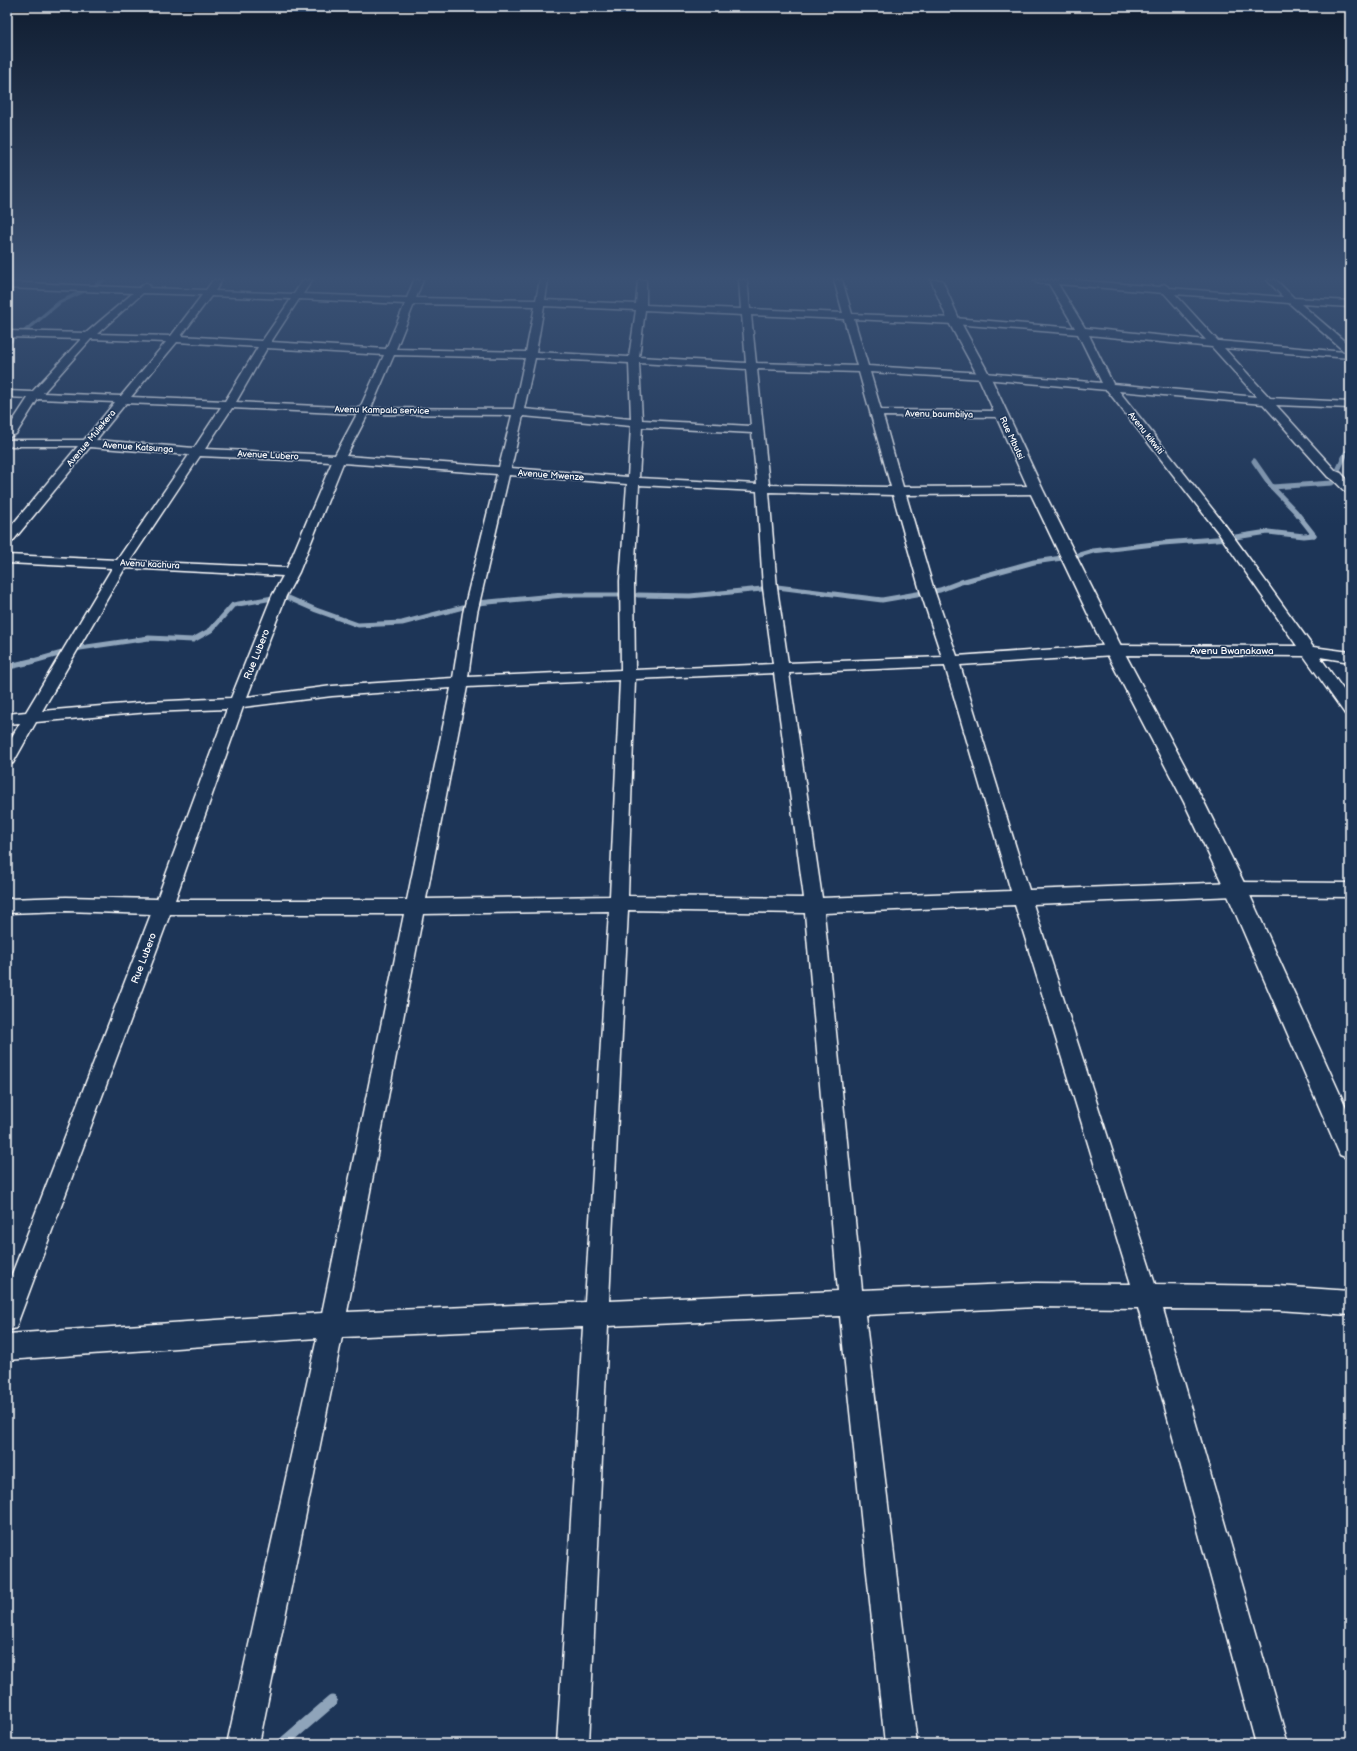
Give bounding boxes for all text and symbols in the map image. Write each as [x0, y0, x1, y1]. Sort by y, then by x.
street label: Avenu Kampala service [334, 404, 430, 417]
street label: Avenue Mulekera [65, 408, 118, 469]
street label: Avenu baumbilya [905, 408, 973, 421]
street label: Avenu kikwiti [1125, 410, 1166, 457]
street label: Rue Mbutsi [997, 415, 1026, 461]
street label: Avenue Katsunga [102, 440, 174, 455]
street label: Avenue Lubero [237, 448, 299, 463]
street label: Avenue Mwenze [518, 468, 585, 483]
street label: Avenu kachura [120, 557, 180, 572]
street label: Rue Lubero [241, 627, 273, 681]
street label: Avenu Bwanakawa [1190, 645, 1274, 657]
street label: Rue Lubero [129, 931, 159, 985]

